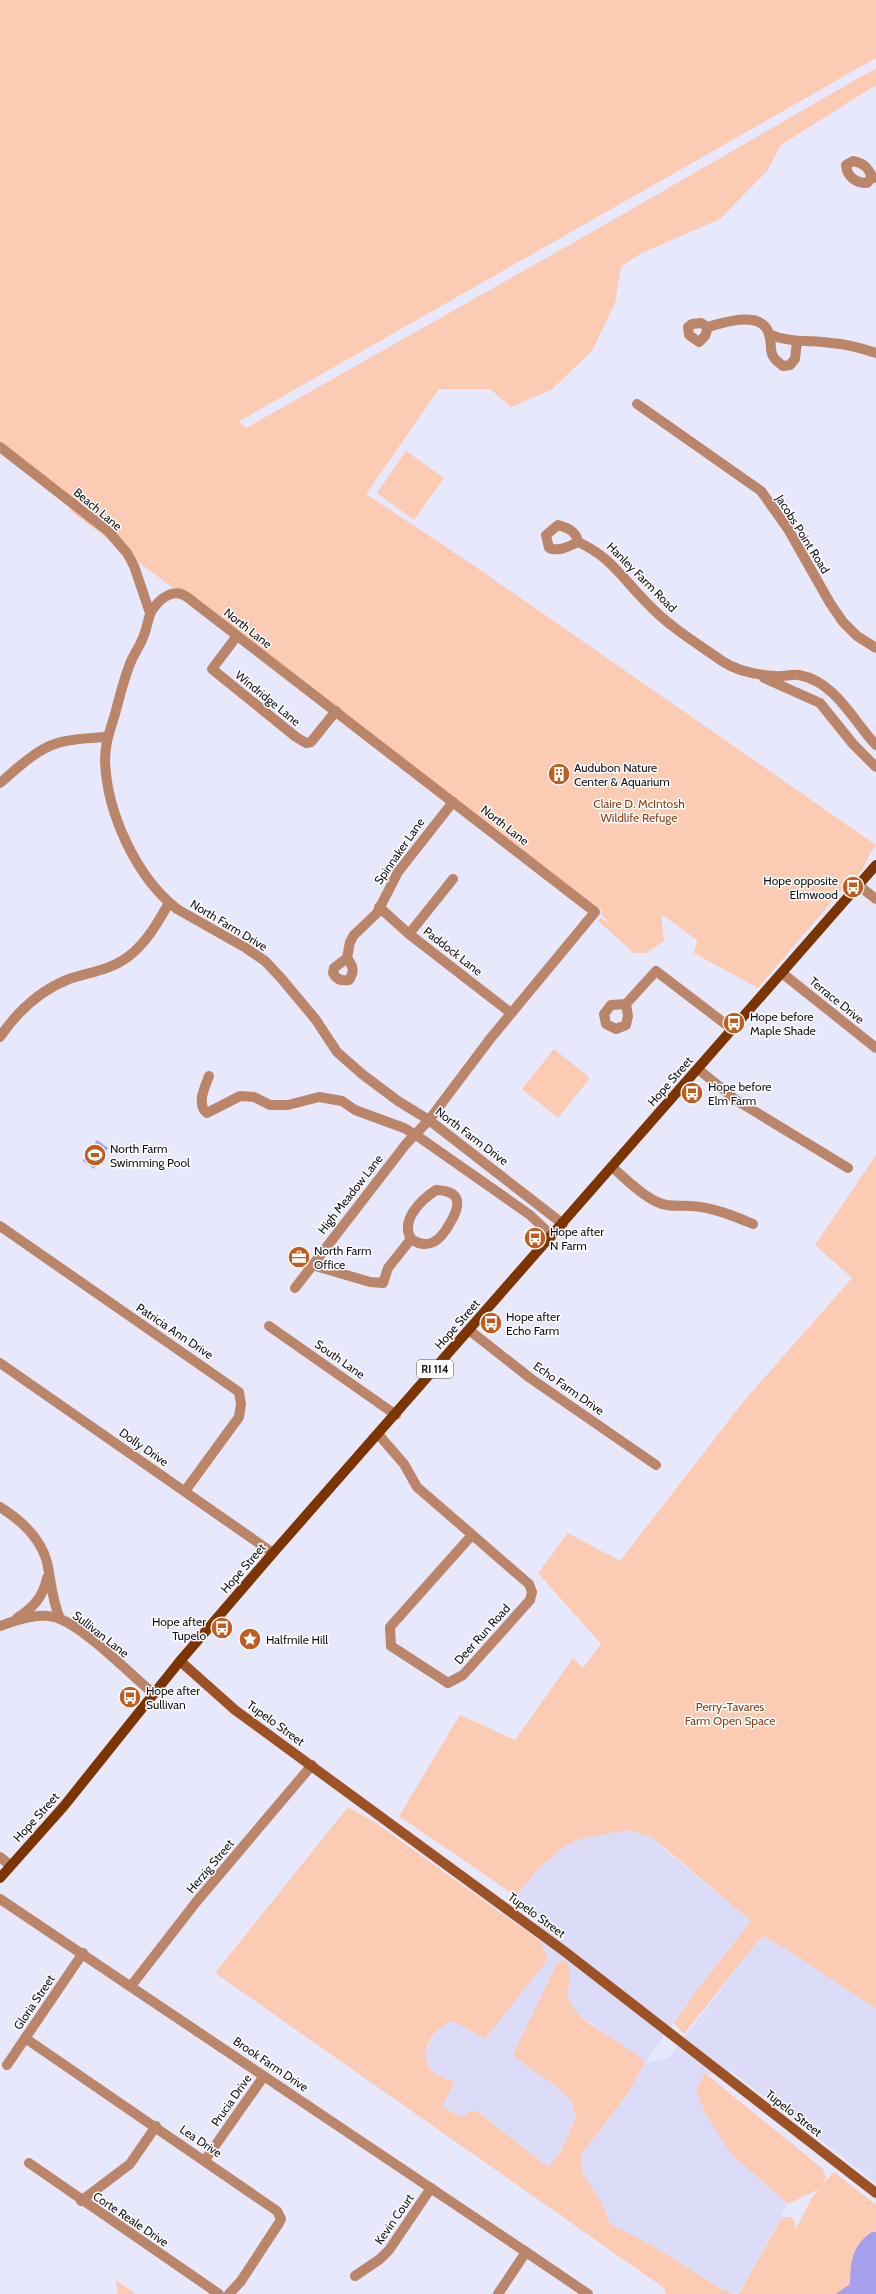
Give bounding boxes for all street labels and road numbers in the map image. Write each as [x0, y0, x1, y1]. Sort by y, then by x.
street label: Beach Lane [71, 484, 125, 534]
street label: Jacobs Point Road [772, 491, 833, 576]
street label: Hanley Farm Road [604, 539, 680, 615]
street label: North Lane [221, 605, 275, 651]
street label: Windridge Lane [232, 667, 304, 729]
street label: North Lane [478, 802, 532, 848]
street label: Spinnaker Lane [371, 815, 427, 887]
street label: North Farm Drive [188, 896, 270, 954]
street label: Paddock Lane [421, 923, 485, 979]
street label: Terrace Drive [807, 973, 867, 1027]
street label: Hope Street [644, 1053, 696, 1109]
street label: North Farm Drive [433, 1104, 511, 1168]
street label: High Meadow Lane [314, 1151, 386, 1237]
street label: Hope Street [431, 1296, 483, 1352]
street label: Patricia Ann Drive [134, 1300, 216, 1362]
street label: South Lane [312, 1336, 368, 1382]
street label: Echo Farm Drive [531, 1358, 607, 1418]
road number: RI 114 [417, 1360, 453, 1378]
street label: Dolly Drive [117, 1425, 171, 1469]
street label: Hope Street [217, 1540, 269, 1596]
street label: Deer Run Road [451, 1601, 513, 1667]
street label: Sullivan Lane [70, 1607, 132, 1661]
street label: Tupelo Street [244, 1697, 308, 1749]
street label: Hope Street [10, 1789, 62, 1845]
street label: Herzig Street [183, 1836, 237, 1896]
street label: Tupelo Street [505, 1889, 569, 1941]
street label: Gloria Street [10, 1972, 58, 2032]
street label: Brook Farm Drive [231, 2033, 311, 2095]
street label: Prucia Drive [208, 2071, 254, 2129]
street label: Tupelo Street [763, 2086, 825, 2140]
street label: Lea Drive [177, 2122, 225, 2160]
street label: Corte Reale Drive [90, 2188, 172, 2250]
street label: Kevin Court [371, 2191, 417, 2247]

